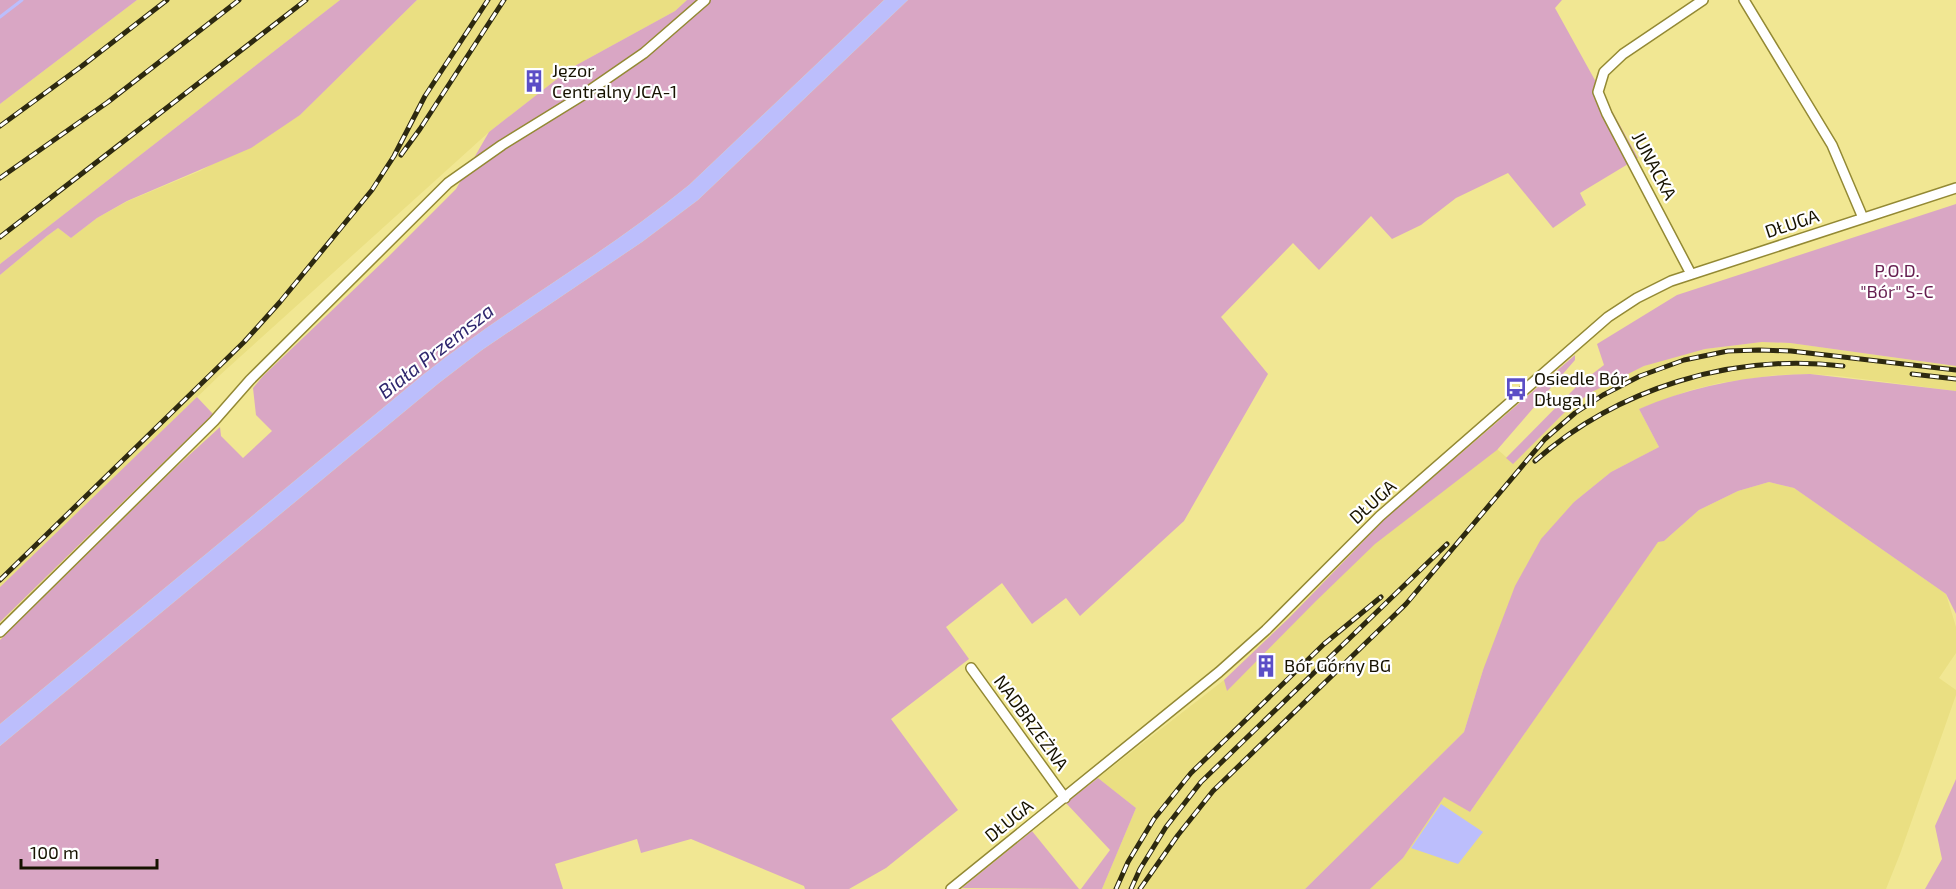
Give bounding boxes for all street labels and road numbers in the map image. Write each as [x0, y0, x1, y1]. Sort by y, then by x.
street label: JUNACKA [1628, 128, 1682, 204]
street label: DŁUGA [1762, 204, 1822, 242]
street label: DŁUGA [1344, 474, 1401, 528]
street label: NADBRZEŻNA [990, 670, 1074, 775]
street label: DŁUGA [980, 794, 1037, 846]

